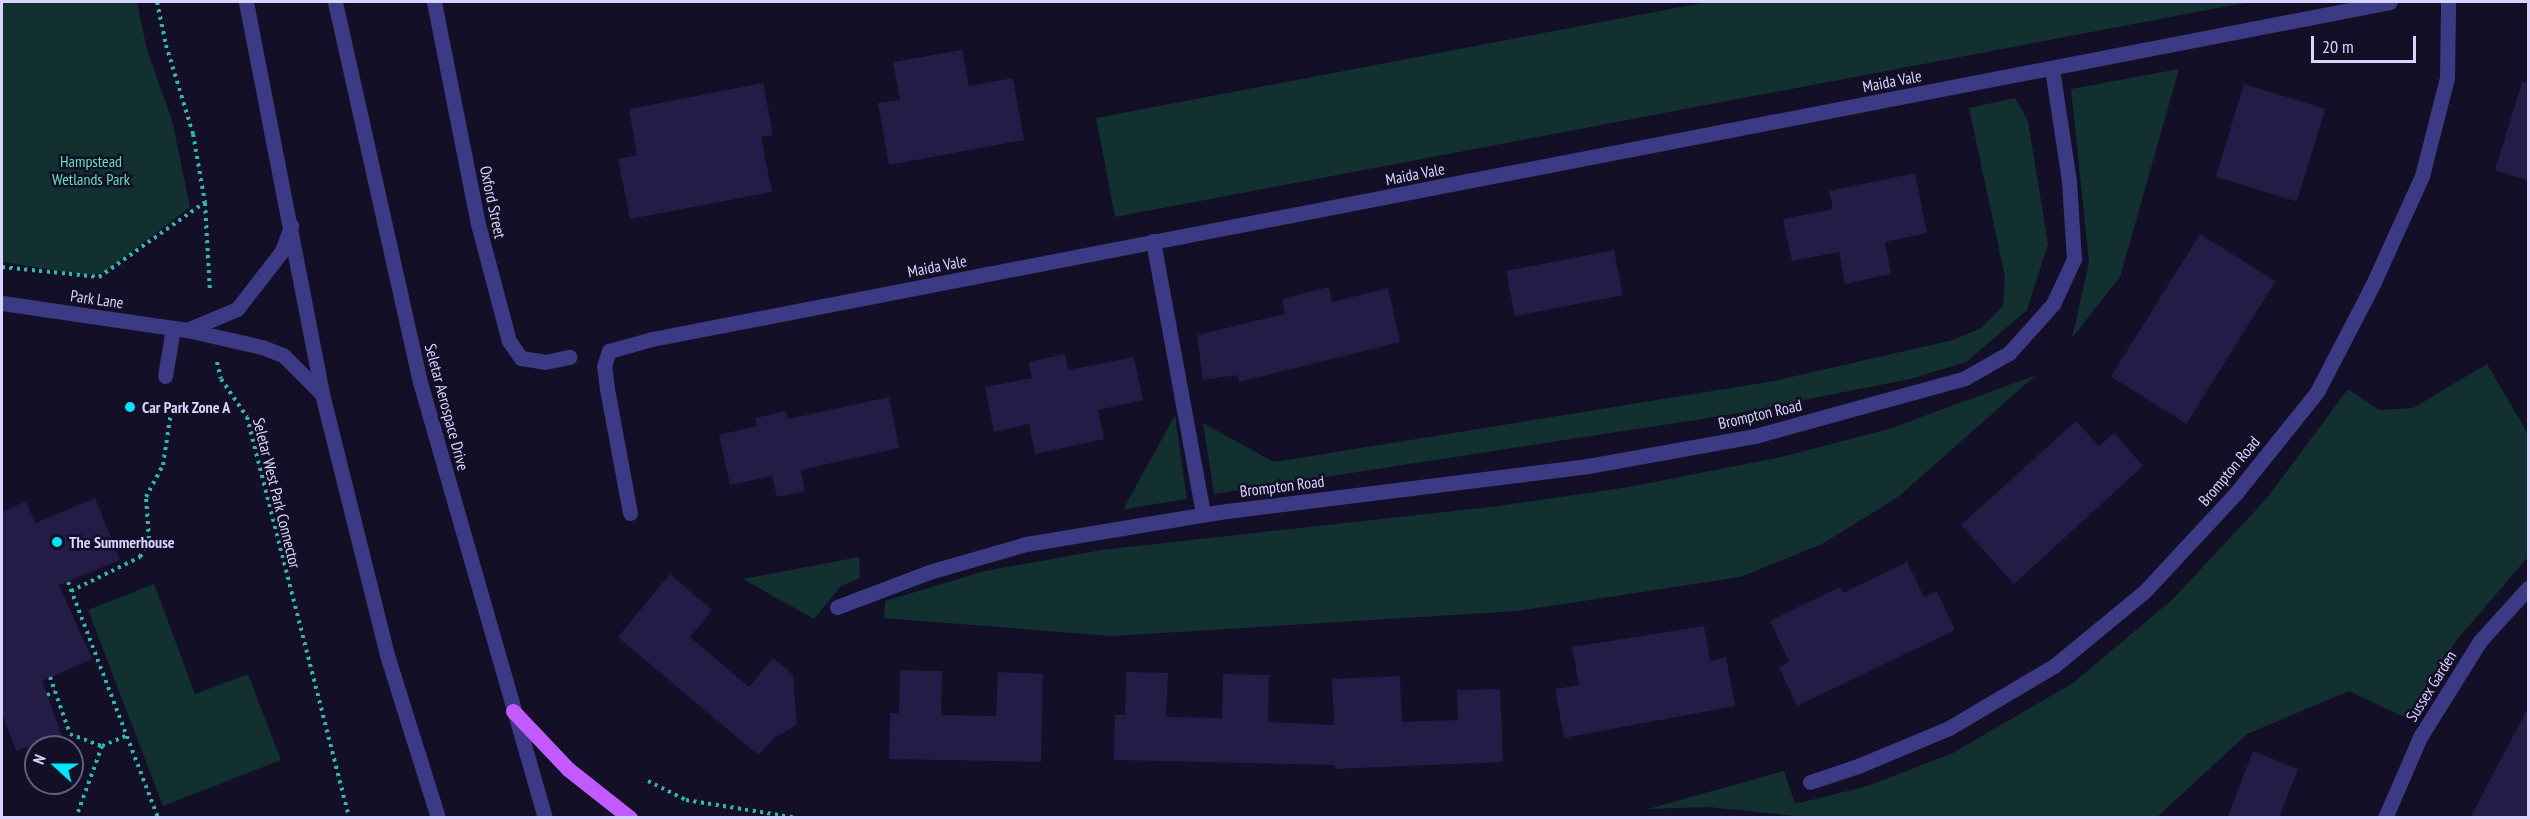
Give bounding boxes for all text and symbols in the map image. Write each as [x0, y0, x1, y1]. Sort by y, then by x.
scale bar [2314, 24, 2419, 62]
text: 20 m [2322, 35, 2354, 58]
street label: Maida Vale [1861, 66, 1923, 96]
park label: Hampstead Wetlands Park [52, 151, 130, 189]
street label: Maida Vale [1384, 159, 1446, 189]
street label: Oxford Street [476, 164, 510, 240]
street label: Maida Vale [906, 251, 968, 281]
street label: Park Lane [69, 286, 125, 312]
street label: Seletar Aerospace Drive [421, 341, 473, 473]
street label: Brompton Road [1716, 395, 1804, 433]
place label: Car Park Zone A [142, 397, 231, 417]
marker: Car Park Zone A [123, 400, 137, 414]
street label: Seletar West Park Connector [249, 415, 305, 571]
street label: Brompton Road [2194, 432, 2264, 510]
street label: Brompton Road [1239, 471, 1325, 501]
place label: The Summerhouse [69, 532, 175, 552]
marker: The Summerhouse [50, 535, 64, 549]
street label: Sussex Garden [2402, 647, 2460, 725]
north arrow [24, 735, 84, 795]
text: N [28, 752, 50, 767]

